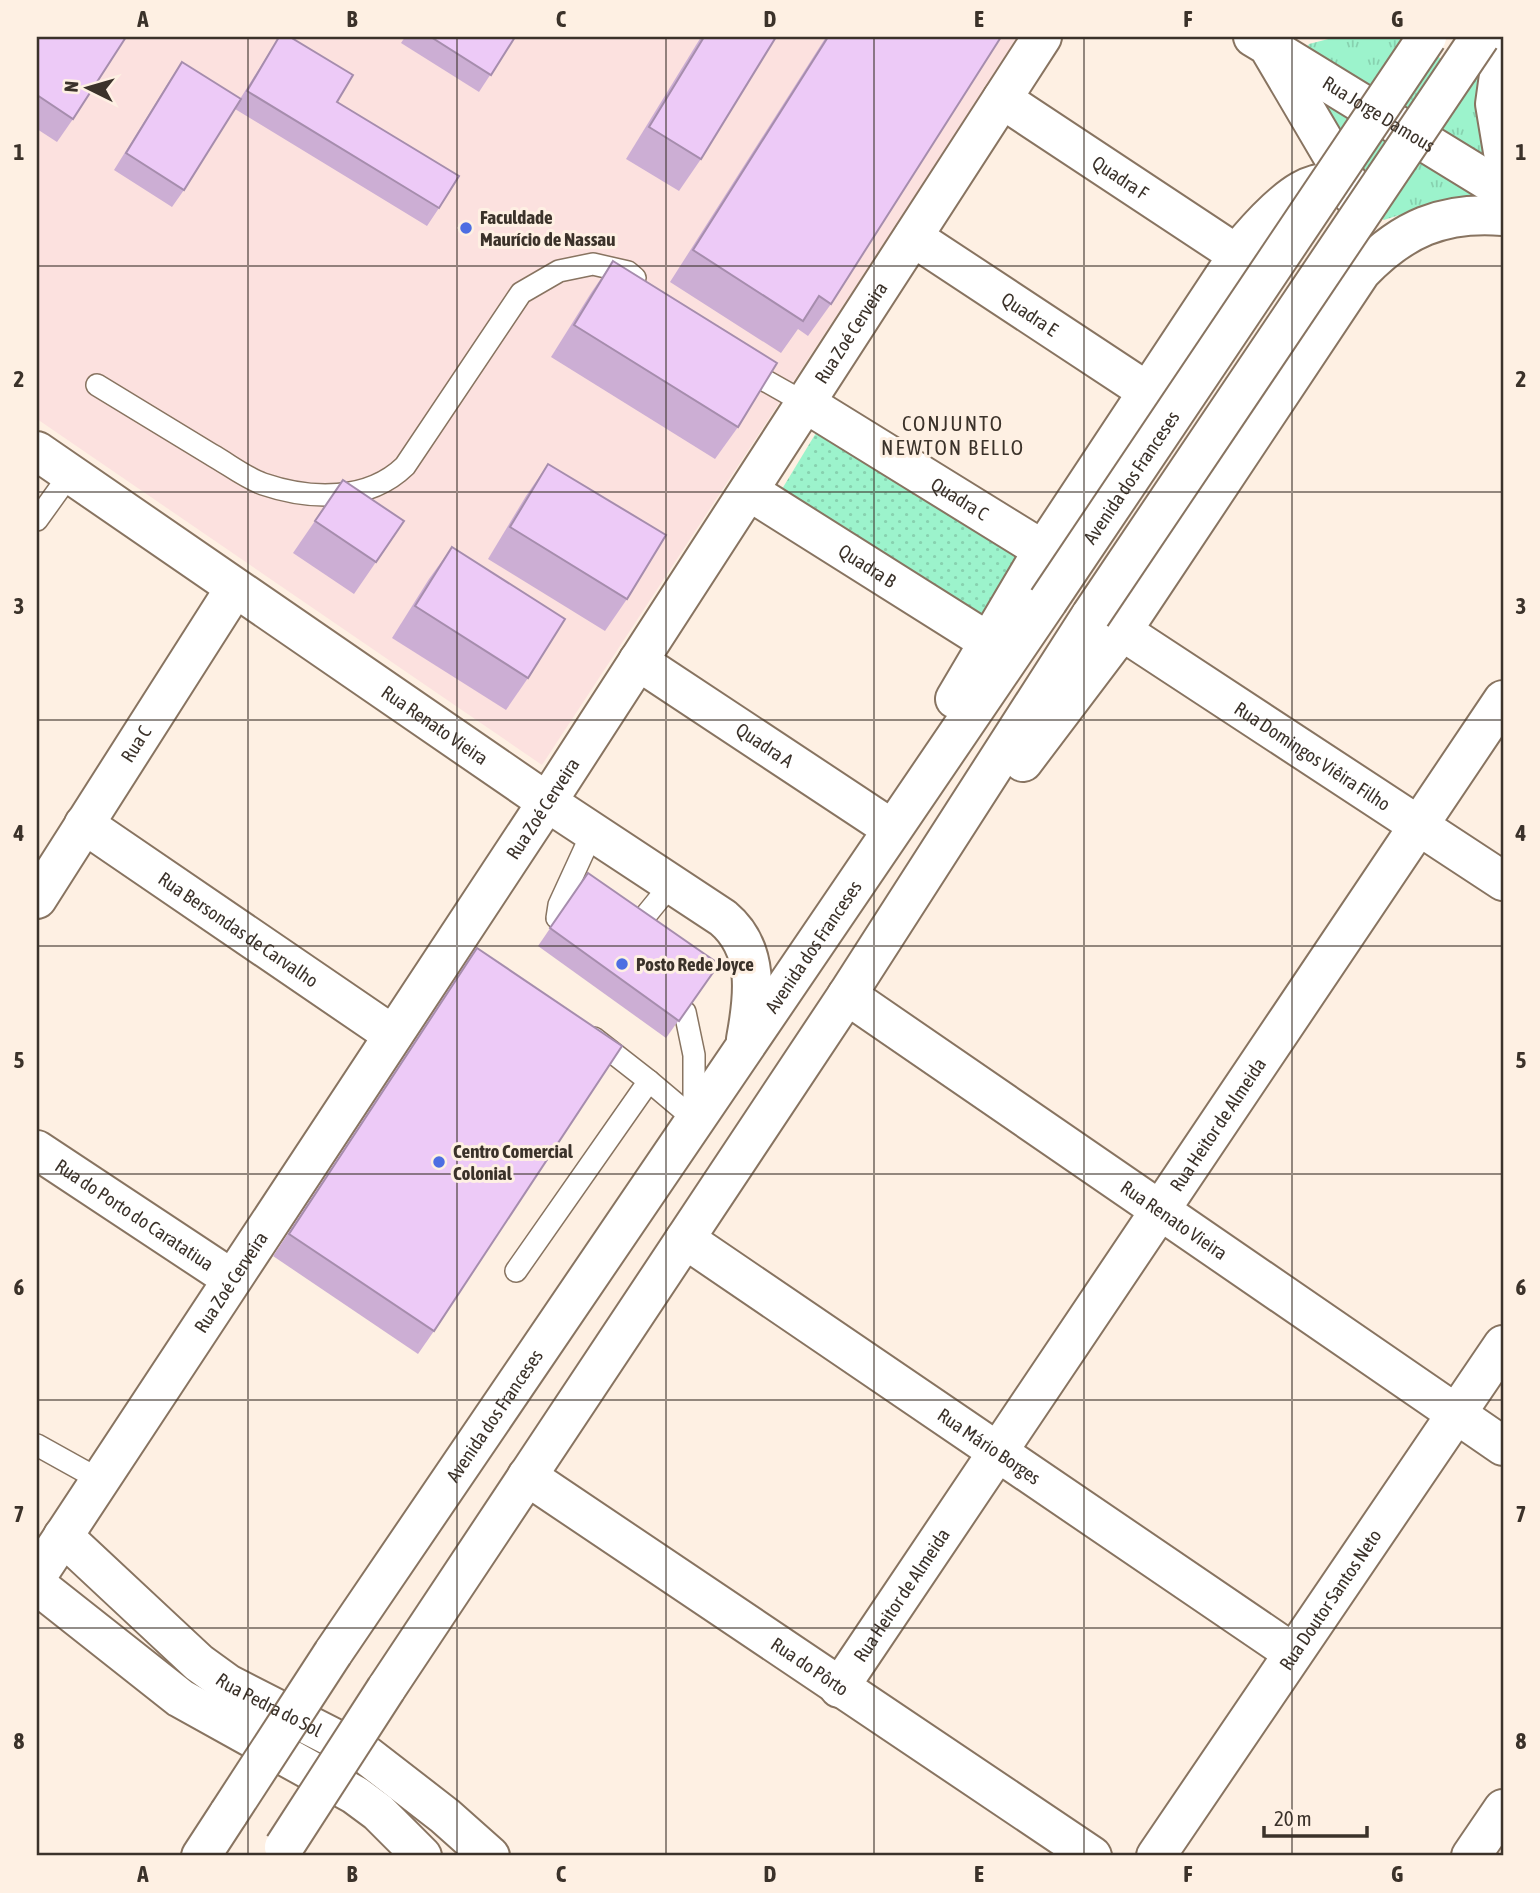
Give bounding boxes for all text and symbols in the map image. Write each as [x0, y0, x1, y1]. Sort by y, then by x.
text: A [136, 6, 149, 32]
text: B [347, 6, 358, 32]
text: C [556, 6, 567, 32]
text: D [764, 6, 777, 32]
text: E [974, 6, 984, 32]
text: F [1183, 6, 1193, 32]
text: G [1391, 6, 1403, 32]
north arrow [52, 52, 122, 122]
street label: Rua Jorge Damous [1319, 71, 1439, 157]
text: N [60, 80, 83, 93]
text: 1 [14, 139, 25, 165]
text: 1 [1516, 139, 1527, 165]
street label: Quadra F [1088, 151, 1153, 204]
place label: Faculdade Maurício de Nassau [480, 206, 615, 250]
marker: Faculdade Maurício de Nassau [458, 220, 474, 236]
street label: Rua Zoé Cerveira [810, 278, 892, 387]
street label: Quadra E [998, 288, 1062, 341]
text: 2 [14, 366, 24, 392]
text: 2 [1516, 366, 1526, 392]
street label: Avenida dos Franceses [1079, 407, 1184, 548]
district label: CONJUNTO NEWTON BELLO [881, 411, 1025, 459]
street label: Quadra C [927, 473, 993, 525]
street label: Quadra B [835, 539, 900, 592]
text: 3 [14, 593, 24, 619]
text: 3 [1516, 593, 1526, 619]
street label: Rua Renato Vieira [378, 681, 492, 769]
street label: Rua Domingos Viêira Filho [1231, 697, 1395, 815]
street label: Quadra A [732, 718, 798, 772]
street label: Rua C [116, 721, 156, 766]
street label: Rua Zoé Cerveira [501, 754, 584, 863]
text: 4 [13, 820, 25, 846]
text: 4 [1515, 820, 1527, 846]
street label: Rua Bersondas de Carvalho [154, 867, 323, 992]
street label: Avenida dos Franceses [760, 876, 866, 1017]
place label: Posto Rede Joyce [636, 953, 754, 975]
marker: Posto Rede Joyce [614, 956, 630, 972]
text: 5 [14, 1047, 25, 1073]
text: 5 [1516, 1047, 1527, 1073]
street label: Rua Heitor de Almeida [1165, 1054, 1270, 1195]
place label: Centro Comercial Colonial [453, 1140, 574, 1184]
street label: Rua do Porto do Caratatiua [51, 1154, 218, 1275]
marker: Centro Comercial Colonial [431, 1154, 447, 1170]
street label: Rua Renato Vieira [1117, 1176, 1231, 1264]
street label: Rua Zoé Cerveira [189, 1227, 272, 1337]
text: 6 [14, 1274, 25, 1300]
text: 6 [1516, 1274, 1527, 1300]
street label: Avenida dos Franceses [442, 1345, 547, 1486]
street label: Rua Mário Borges [934, 1403, 1045, 1489]
text: 7 [14, 1501, 24, 1527]
text: 7 [1516, 1501, 1526, 1527]
street label: Rua Heitor de Almeida [849, 1524, 954, 1666]
street label: Rua Doutor Santos Neto [1275, 1525, 1386, 1674]
street label: Rua do Pôrto [767, 1633, 853, 1700]
street label: Rua Pedra do Sol [212, 1668, 326, 1741]
text: 8 [14, 1728, 25, 1754]
text: 8 [1516, 1728, 1527, 1754]
scale bar [1264, 1795, 1367, 1839]
text: 20 m [1274, 1806, 1312, 1830]
text: A [136, 1861, 149, 1887]
text: B [347, 1861, 358, 1887]
text: C [556, 1861, 567, 1887]
text: D [764, 1861, 777, 1887]
text: E [974, 1861, 984, 1887]
text: F [1183, 1861, 1193, 1887]
text: G [1391, 1861, 1403, 1887]

